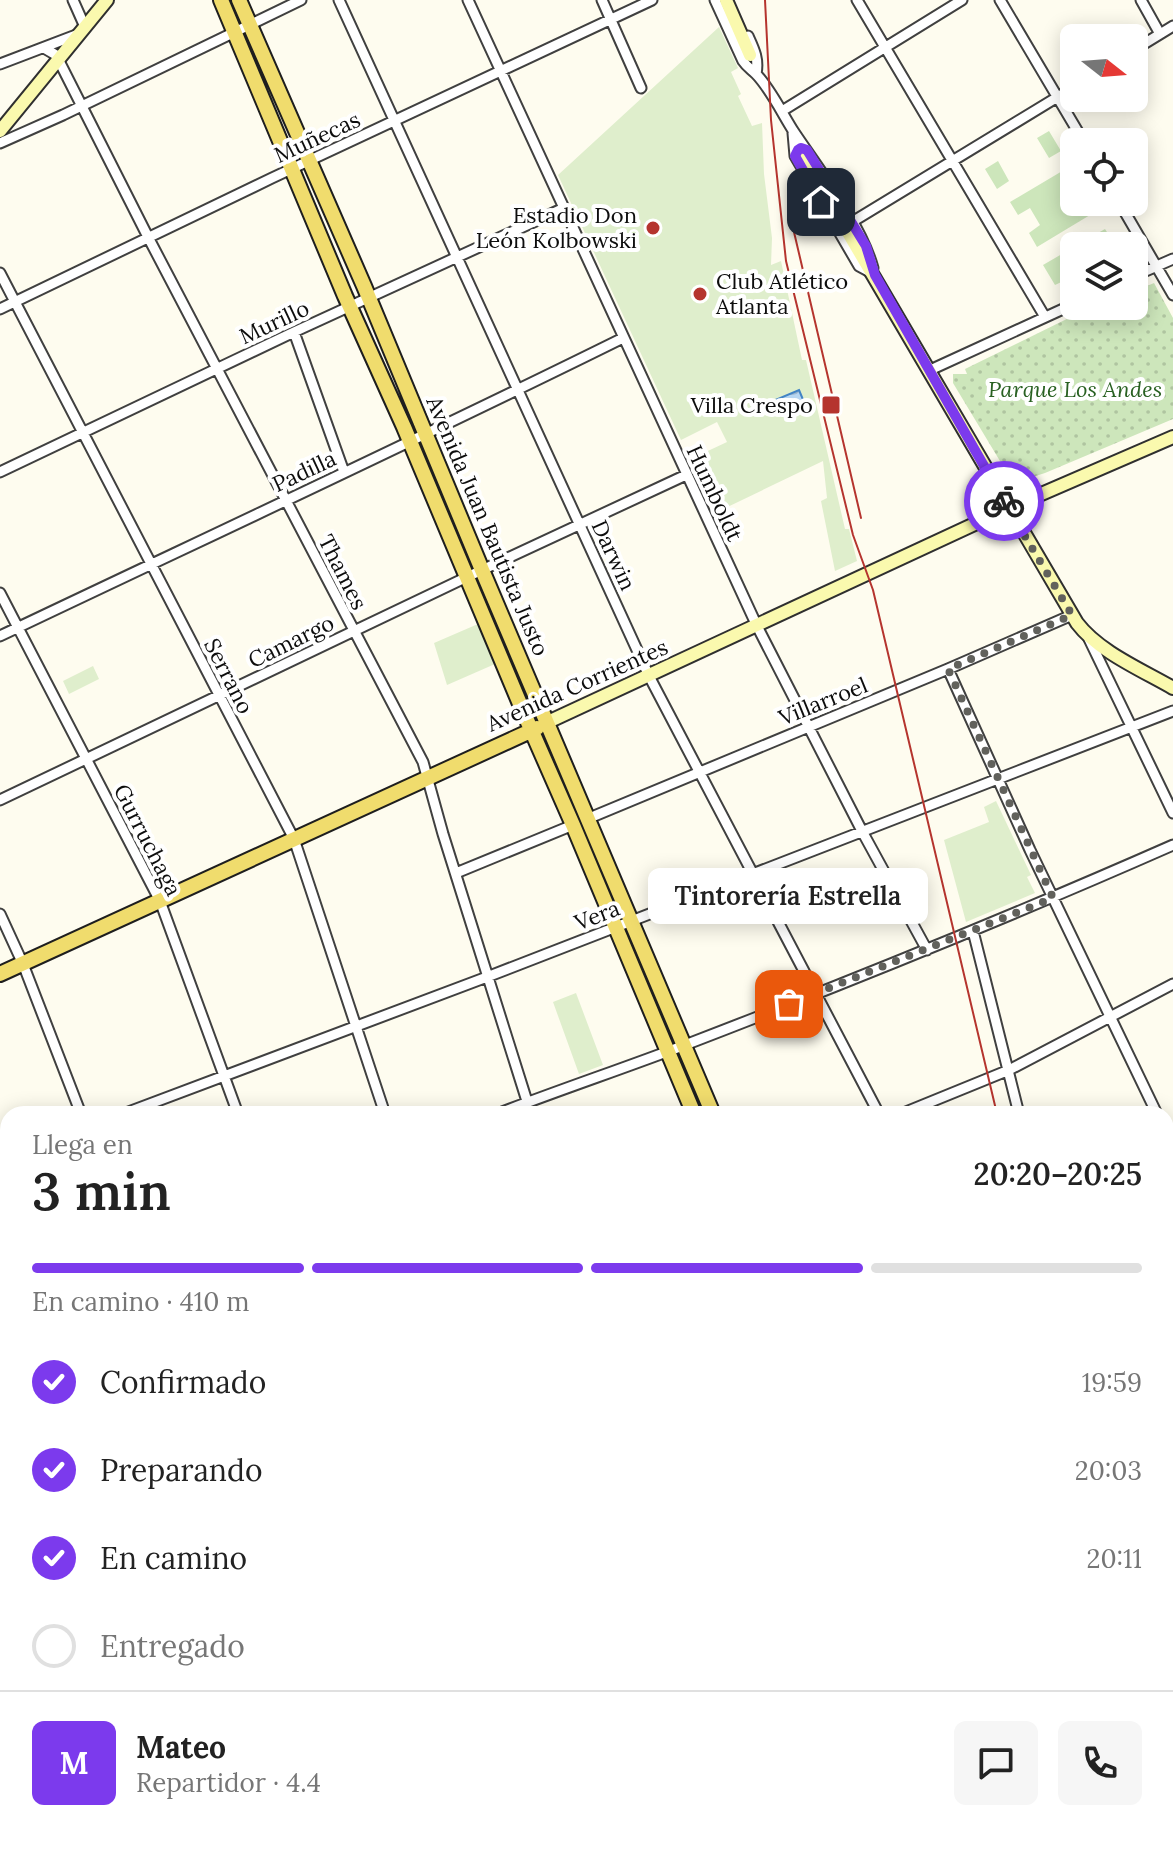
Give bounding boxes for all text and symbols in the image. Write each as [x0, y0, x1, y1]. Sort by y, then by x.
north arrow [1060, 24, 1148, 112]
map controls [1060, 24, 1148, 320]
street label: Muñecas [270, 105, 364, 169]
button: locate [1060, 128, 1148, 216]
pin [787, 168, 855, 236]
icon: home [799, 180, 843, 224]
place label: Estadio Don León Kolbowski [476, 201, 637, 254]
marker: Estadio Don León Kolbowski [644, 219, 662, 237]
button: layers [1060, 232, 1148, 320]
place label: Club Atlético Atlanta [715, 267, 848, 320]
marker: Club Atlético Atlanta [691, 285, 709, 303]
street label: Murillo [235, 294, 313, 350]
park label: Parque Los Andes [988, 375, 1162, 403]
street label: Avenida Juan Bautista Justo [420, 391, 555, 660]
place label: Villa Crespo [690, 391, 813, 419]
marker: Villa Crespo [820, 394, 842, 416]
street label: Humboldt [681, 441, 750, 546]
street label: Padilla [268, 444, 340, 498]
courier [964, 461, 1044, 541]
icon: bike [982, 479, 1026, 523]
street label: Darwin [586, 515, 642, 595]
street label: Thames [312, 530, 374, 614]
street label: Camargo [243, 608, 339, 674]
street label: Avenida Corrientes [481, 632, 672, 738]
street label: Serrano [198, 634, 260, 718]
street label: Villarroel [774, 671, 871, 732]
street label: Gurruchaga [108, 779, 188, 901]
callout: Tintorería Estrella [649, 868, 929, 924]
text: Tintorería Estrella [675, 879, 901, 912]
street label: Vera [570, 894, 624, 937]
pin [755, 970, 823, 1038]
icon: bag [767, 982, 811, 1026]
text: Llega en [32, 1128, 133, 1161]
text: 20:20–20:25 [974, 1155, 1142, 1193]
text: 3 min [32, 1158, 171, 1224]
text: En camino · 410 m [32, 1285, 250, 1318]
icon: check [32, 1360, 76, 1404]
text: Confirmado [100, 1363, 266, 1401]
text: 19:59 [1082, 1366, 1142, 1399]
icon: check [32, 1448, 76, 1492]
text: Preparando [100, 1451, 263, 1489]
text: 20:03 [1075, 1454, 1142, 1487]
icon: check [32, 1536, 76, 1580]
text: En camino [100, 1539, 247, 1577]
text: 20:11 [1086, 1542, 1142, 1575]
text: Entregado [100, 1627, 245, 1665]
button: chat [954, 1721, 1038, 1805]
button: phone [1058, 1721, 1142, 1805]
text: Mateo [136, 1728, 226, 1766]
text: M [59, 1744, 89, 1782]
text: Repartidor · 4.4 [136, 1766, 321, 1799]

